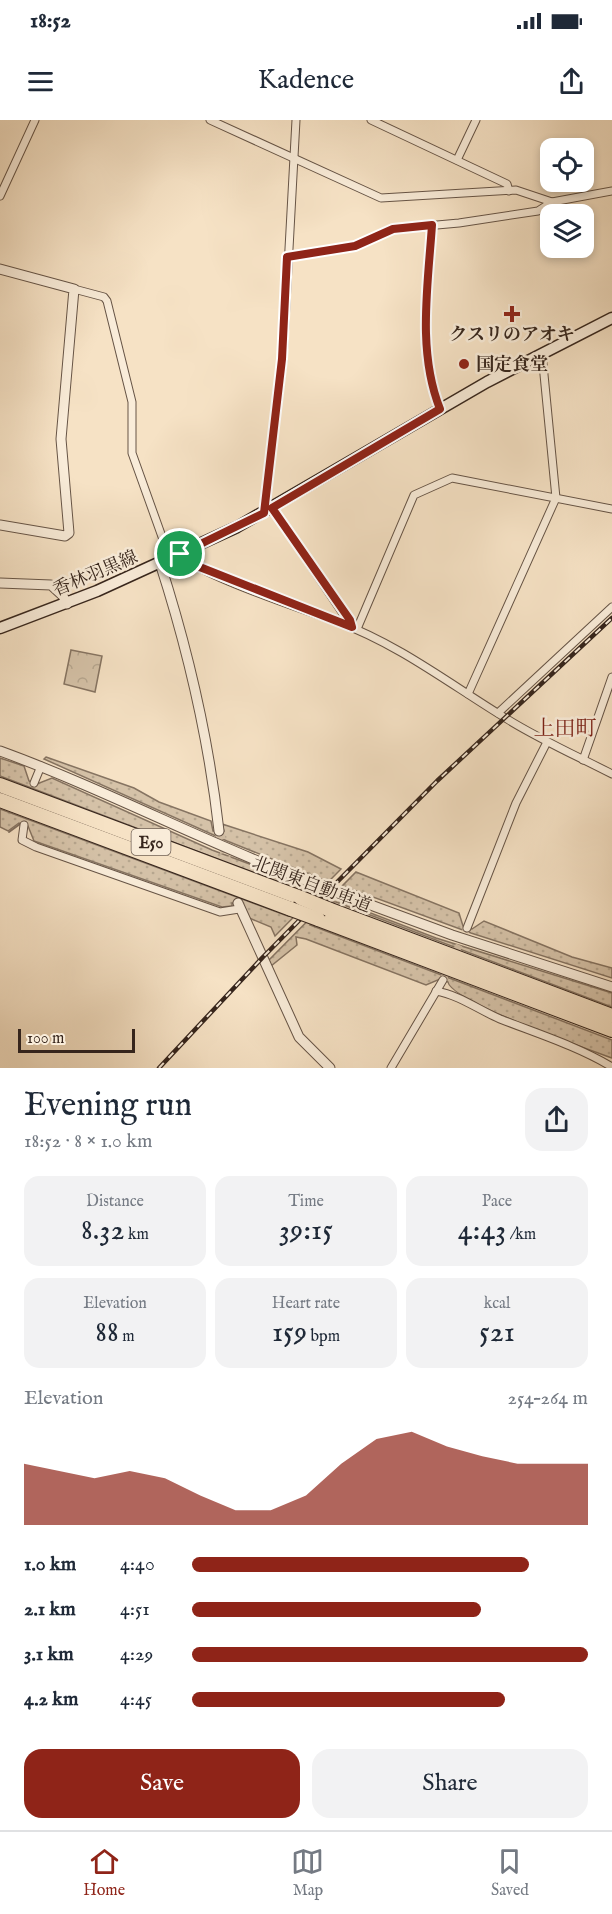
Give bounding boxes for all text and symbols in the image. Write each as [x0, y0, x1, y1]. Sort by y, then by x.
text: 18:52 [30, 7, 71, 35]
text: Kadence [258, 64, 354, 98]
icon: menu [24, 65, 57, 98]
icon: share [555, 65, 588, 98]
map controls [540, 138, 594, 258]
button: locate [540, 138, 594, 192]
button: layers [540, 204, 594, 258]
marker: クスリのアオキ [505, 307, 519, 321]
place label: クスリのアオキ [449, 324, 575, 347]
place label: 国定食堂 [476, 354, 548, 377]
marker: 国定食堂 [457, 357, 471, 371]
pin [154, 528, 205, 579]
icon: arrive [163, 537, 196, 570]
street label: 香林羽黒線 [50, 546, 142, 603]
district label: 上田町 [534, 716, 597, 743]
road number: E50 [132, 829, 170, 855]
street label: 北関東自動車道 [249, 852, 374, 919]
scale bar [18, 1026, 135, 1054]
text: 100 m [27, 1029, 64, 1049]
text: Evening run [24, 1085, 192, 1127]
button: share [525, 1088, 588, 1151]
text: 18:52 · 8 × 1.0 km [24, 1129, 152, 1154]
text: Distance [86, 1192, 144, 1212]
text: Time [288, 1192, 324, 1212]
text: Pace [482, 1192, 512, 1212]
text: 8.32 [81, 1212, 125, 1250]
text: 39:15 [279, 1212, 333, 1250]
text: 4:43 [458, 1212, 506, 1250]
text: km [125, 1225, 149, 1245]
text: /km [506, 1225, 536, 1245]
text: Elevation [83, 1294, 147, 1314]
text: Heart rate [272, 1294, 340, 1314]
text: kcal [484, 1294, 510, 1314]
text: 88 [95, 1314, 119, 1352]
text: 159 [272, 1314, 307, 1352]
text: 521 [479, 1314, 515, 1352]
text: m [119, 1327, 135, 1347]
text: bpm [307, 1327, 340, 1347]
text: Elevation [24, 1386, 103, 1411]
text: 254–264 m [508, 1386, 588, 1411]
text: 1.0 km [24, 1552, 76, 1577]
text: 4:40 [120, 1552, 155, 1577]
text: 2.1 km [24, 1597, 76, 1622]
text: 4:51 [120, 1597, 150, 1622]
text: 3.1 km [24, 1642, 74, 1667]
text: 4:29 [120, 1642, 153, 1667]
text: 4.2 km [24, 1687, 78, 1712]
text: 4:45 [120, 1687, 152, 1712]
button: Save [24, 1749, 300, 1818]
button: Share [312, 1749, 588, 1818]
tab: Home [83, 1845, 125, 1901]
tab: Map [291, 1845, 324, 1901]
tab: Saved [491, 1845, 529, 1901]

